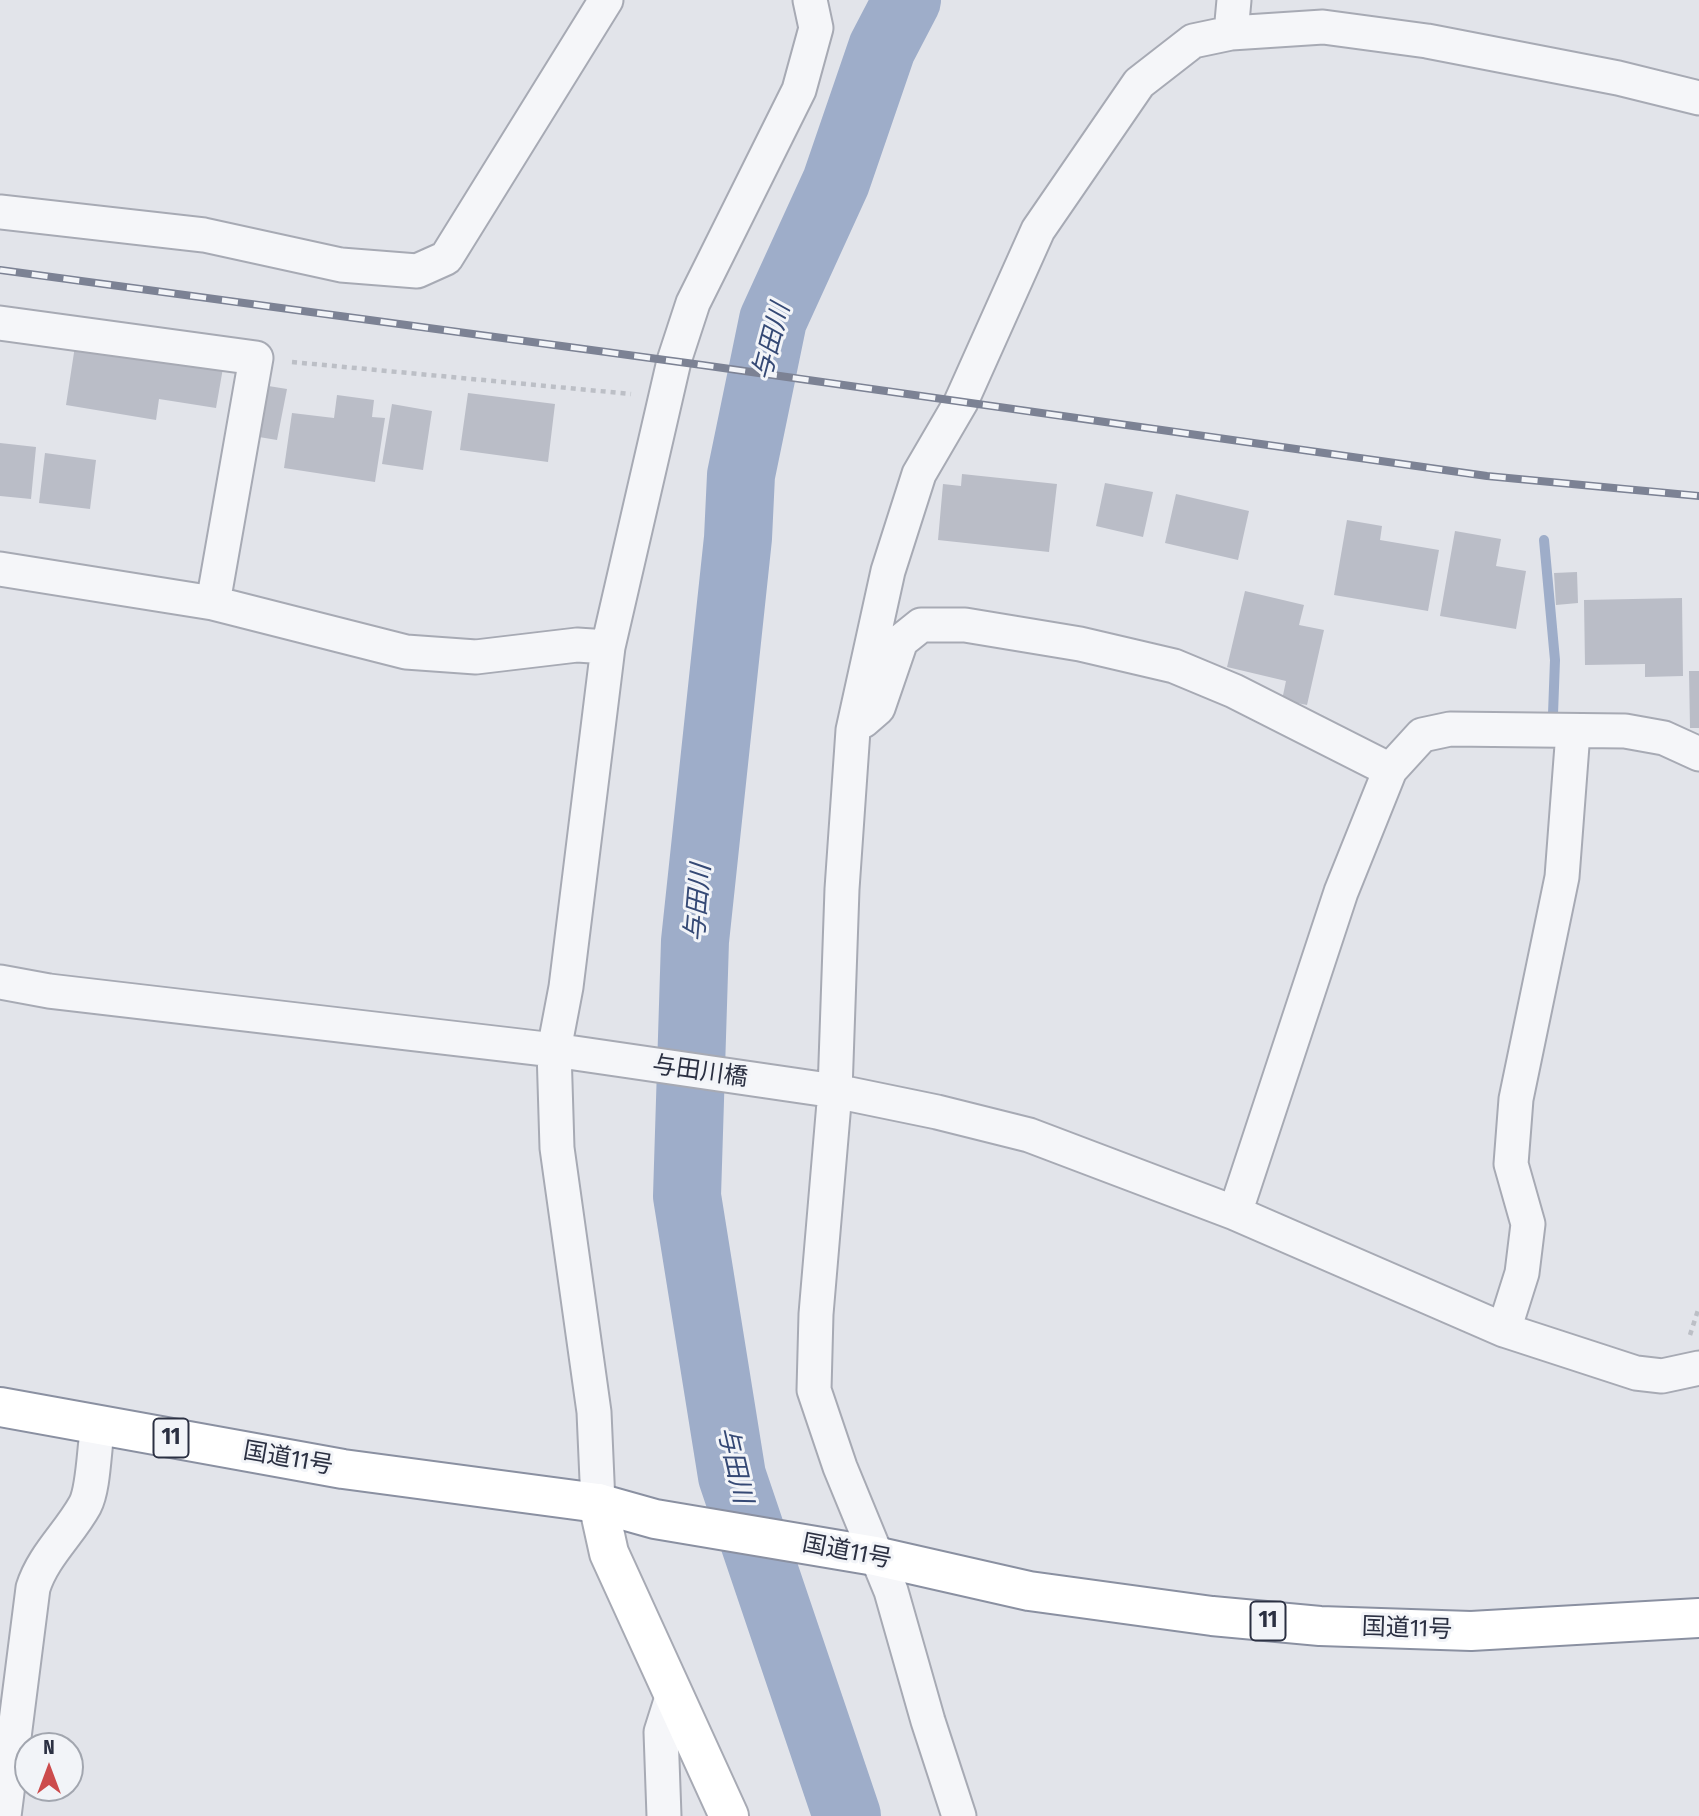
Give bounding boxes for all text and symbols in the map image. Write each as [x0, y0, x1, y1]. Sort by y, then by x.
water label: 与田川 [747, 300, 797, 384]
water label: 与田川 [680, 863, 718, 943]
street label: 与田川橋 [650, 1051, 750, 1093]
road number: 11 [154, 1418, 188, 1457]
water label: 与田川 [710, 1423, 758, 1507]
street label: 国道11号 [241, 1437, 335, 1481]
street label: 国道11号 [800, 1529, 894, 1575]
road number: 11 [1250, 1602, 1286, 1640]
street label: 国道11号 [1361, 1613, 1453, 1645]
north arrow [14, 1732, 84, 1802]
text: N [43, 1736, 55, 1759]

